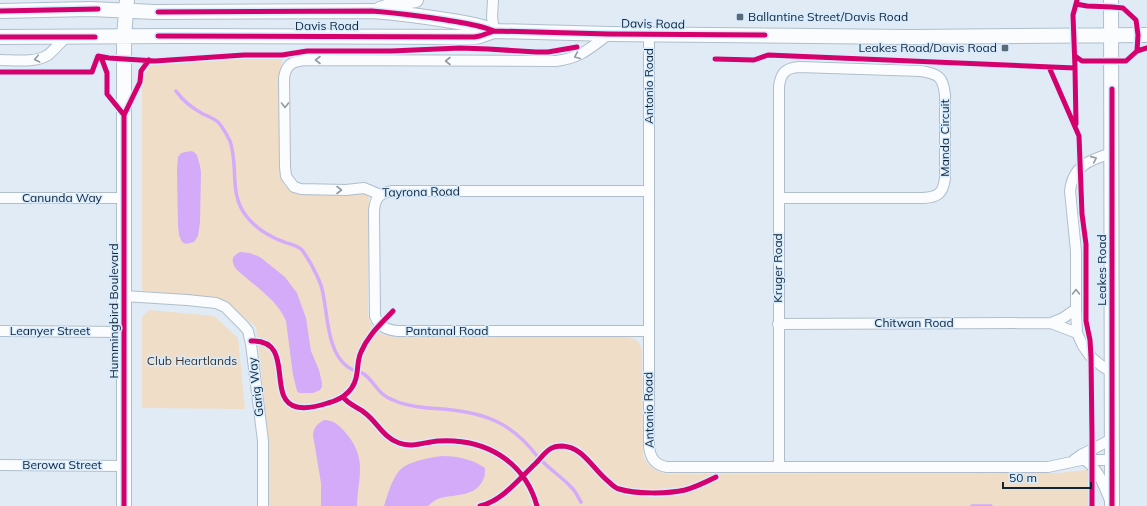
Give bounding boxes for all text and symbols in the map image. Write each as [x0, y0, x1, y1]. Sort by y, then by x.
place label: Ballantine Street/Davis Road [748, 9, 908, 24]
marker: Ballantine Street/Davis Road [735, 12, 745, 22]
street label: Davis Road [621, 15, 685, 32]
street label: Davis Road [295, 18, 359, 33]
place label: Leakes Road/Davis Road [858, 40, 997, 55]
marker: Leakes Road/Davis Road [1000, 43, 1010, 53]
street label: Antonio Road [641, 48, 656, 124]
one-way arrow [574, 51, 582, 59]
one-way arrow [34, 54, 40, 62]
one-way arrow [315, 56, 321, 64]
one-way arrow [445, 57, 451, 65]
street label: Manda Circuit [937, 99, 952, 177]
one-way arrow [281, 102, 289, 108]
one-way arrow [1090, 156, 1097, 164]
street label: Tayrona Road [382, 183, 460, 200]
one-way arrow [336, 186, 342, 194]
street label: Canunda Way [22, 190, 103, 205]
street label: Kruger Road [770, 233, 785, 303]
street label: Leakes Road [1094, 234, 1109, 306]
street label: Hummingbird Boulevard [106, 243, 121, 379]
one-way arrow [1072, 289, 1080, 295]
street label: Chitwan Road [874, 315, 954, 330]
street label: Leanyer Street [10, 323, 90, 338]
street label: Pantanal Road [406, 323, 488, 338]
park label: Club Heartlands [147, 353, 237, 368]
street label: Garig Way [244, 356, 267, 418]
street label: Antonio Road [640, 372, 657, 448]
street label: Berowa Street [22, 457, 102, 472]
scale bar [1003, 464, 1091, 490]
text: 50 m [1009, 470, 1037, 485]

